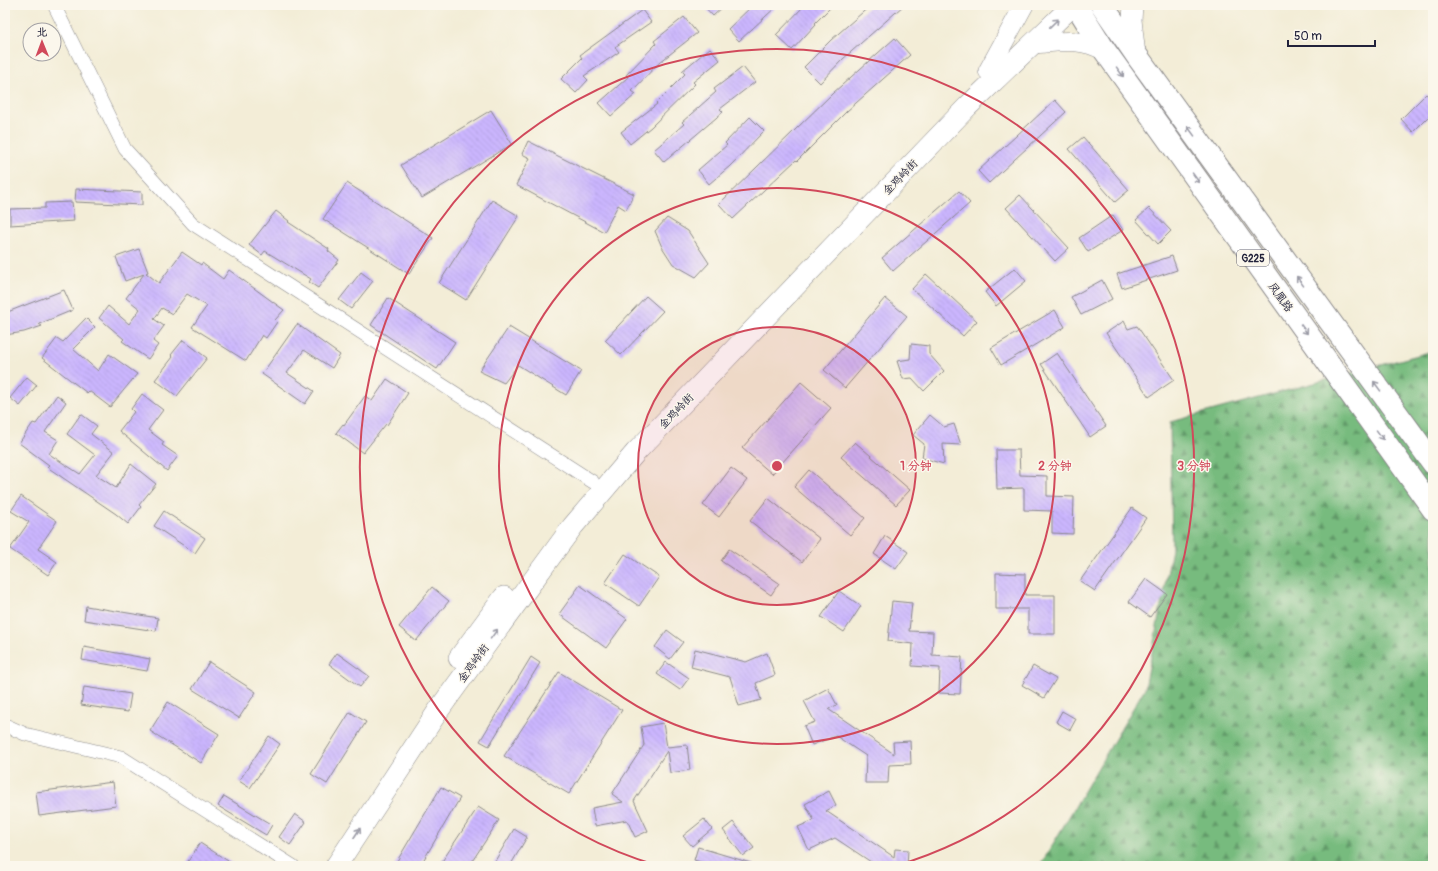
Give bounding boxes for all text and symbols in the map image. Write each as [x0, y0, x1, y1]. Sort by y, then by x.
one-way arrow [1049, 18, 1059, 28]
north arrow [22, 22, 62, 62]
scale bar [1288, 22, 1375, 48]
text: 北 [36, 26, 47, 39]
text: 50 m [1294, 29, 1322, 44]
one-way arrow [1116, 67, 1124, 78]
one-way arrow [1187, 125, 1195, 136]
street label: 金鸡岭街 [880, 156, 921, 198]
one-way arrow [1192, 172, 1200, 183]
road number: G225 [1237, 250, 1269, 266]
one-way arrow [1296, 276, 1305, 287]
street label: 凤凰路 [1266, 280, 1296, 314]
one-way arrow [1300, 324, 1308, 335]
one-way arrow [1373, 381, 1381, 392]
street label: 金鸡岭街 [656, 390, 697, 432]
one-way arrow [1376, 429, 1384, 440]
centre of rings [770, 459, 784, 473]
text: 1 分钟 [900, 459, 932, 474]
text: 2 分钟 [1038, 459, 1072, 474]
text: 3 分钟 [1177, 459, 1211, 474]
one-way arrow [490, 629, 498, 640]
street label: 金鸡岭街 [455, 641, 492, 685]
one-way arrow [353, 828, 361, 839]

